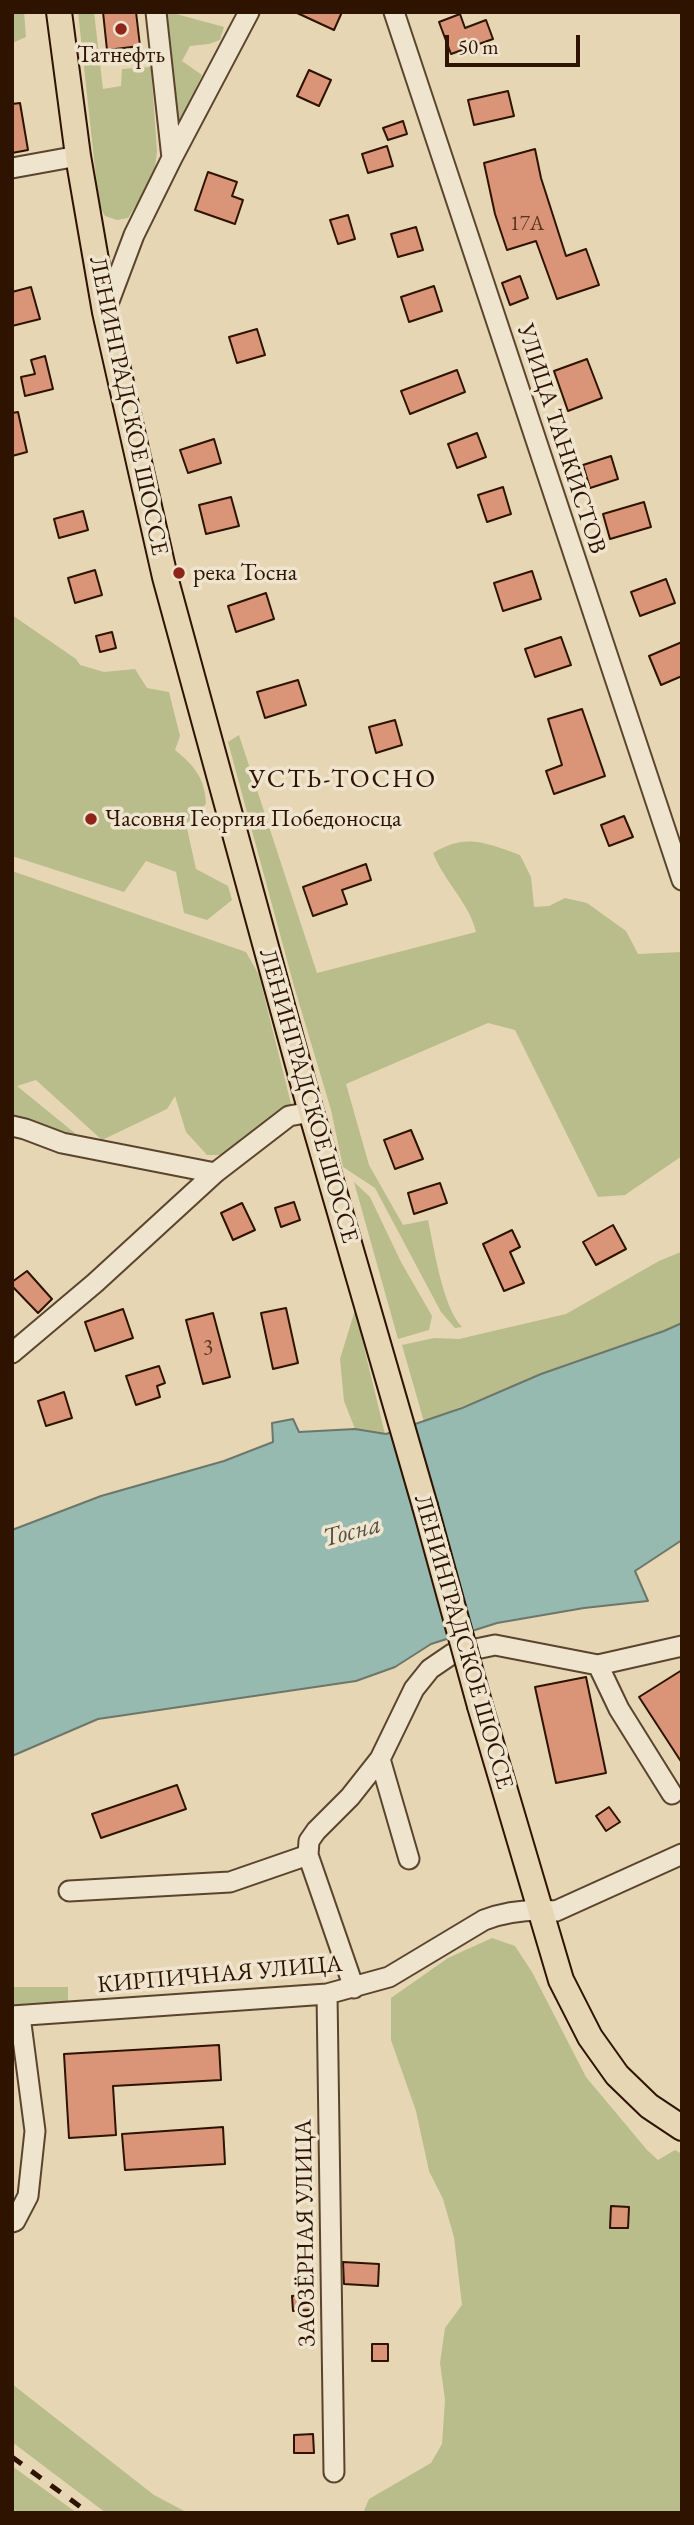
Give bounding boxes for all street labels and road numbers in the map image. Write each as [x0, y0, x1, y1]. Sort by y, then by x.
street label: ЛЕНИНГРАДСКОЕ ШОССЕ [82, 254, 174, 558]
street label: УЛИЦА ТАНКИСТОВ [510, 320, 612, 558]
street label: ЛЕНИНГРАДСКОЕ ШОССЕ [252, 945, 364, 1247]
street label: ЛЕНИНГРАДСКОЕ ШОССЕ [407, 1491, 519, 1793]
street label: КИРПИЧНАЯ УЛИЦА [96, 1950, 344, 2000]
street label: ЗАОЗЁРНАЯ УЛИЦА [290, 2119, 322, 2347]

